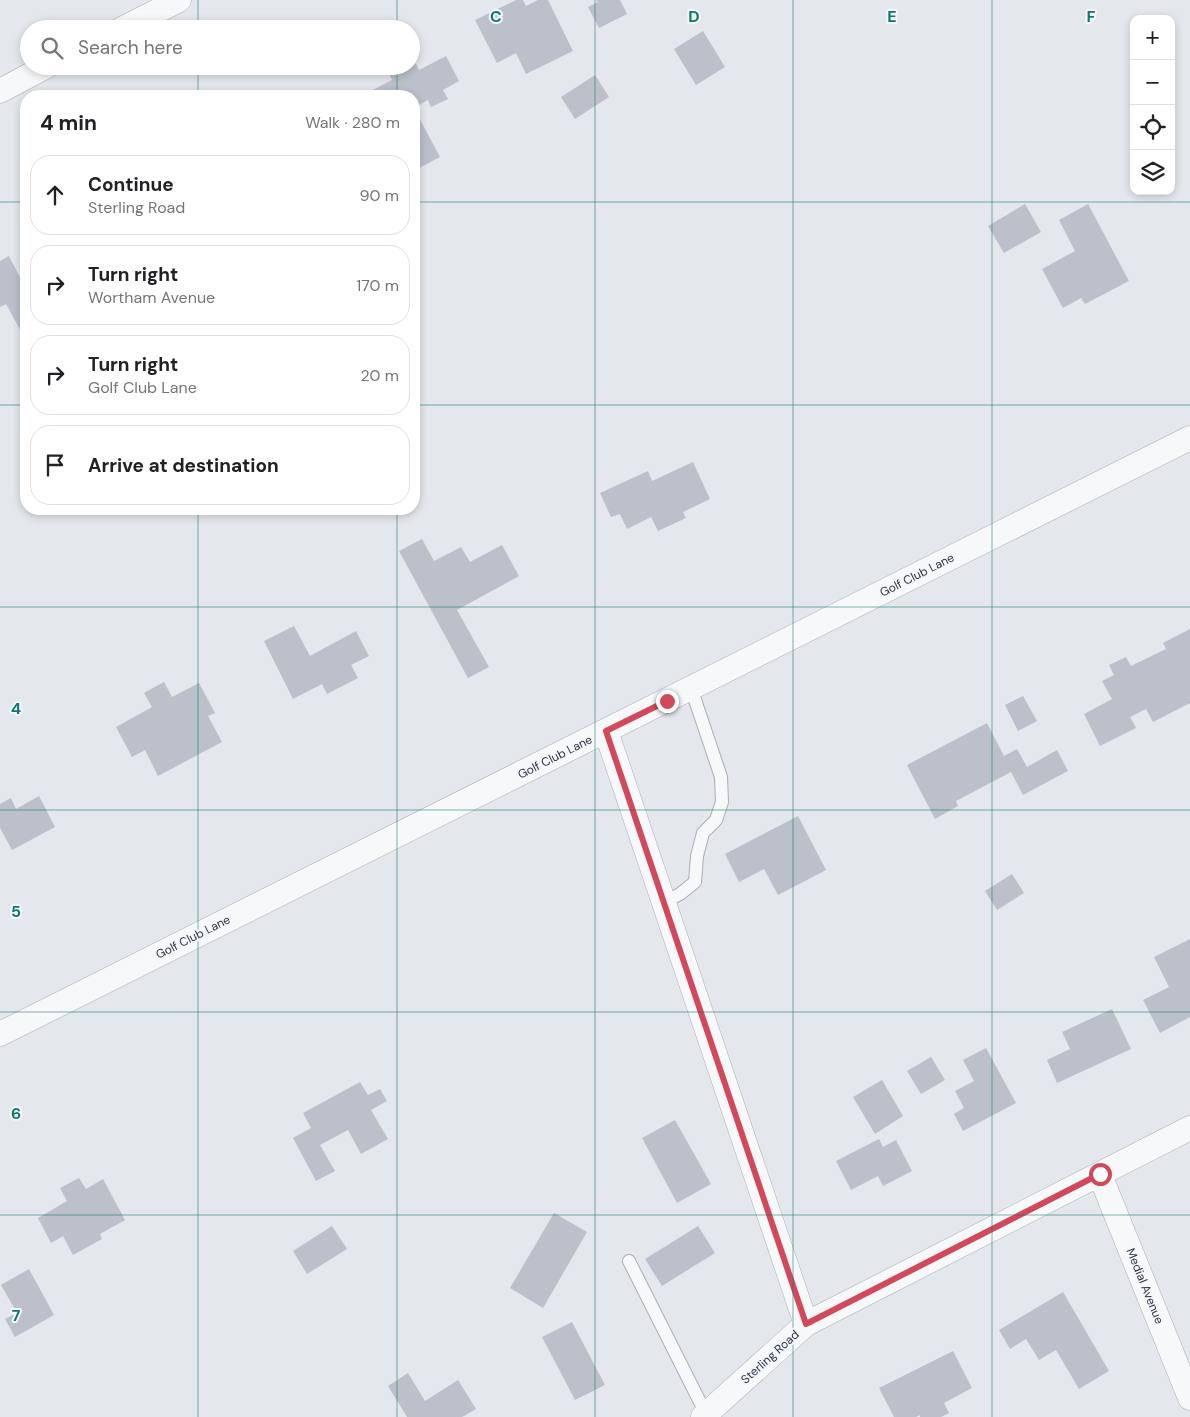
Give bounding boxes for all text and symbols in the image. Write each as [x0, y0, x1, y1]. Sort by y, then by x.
text: C [490, 6, 502, 27]
text: D [688, 6, 700, 27]
text: E [887, 6, 897, 27]
text: F [1087, 6, 1096, 27]
map controls [1130, 15, 1175, 195]
button: + [1130, 15, 1175, 60]
search box [20, 20, 420, 75]
icon: search [38, 34, 66, 62]
text: Search here [78, 35, 183, 60]
button: − [1130, 60, 1175, 105]
button: locate [1130, 105, 1175, 150]
text: 4 min [40, 109, 97, 137]
text: Walk · 280 m [305, 112, 400, 133]
button: layers [1130, 150, 1175, 195]
text: Continue [88, 172, 174, 197]
icon: ahead [41, 181, 69, 209]
text: 90 m [359, 185, 399, 206]
text: Sterling Road [88, 197, 185, 218]
text: Turn right [88, 262, 178, 287]
icon: right [41, 271, 69, 299]
text: 170 m [356, 275, 399, 296]
text: Wortham Avenue [88, 287, 215, 308]
text: Turn right [88, 352, 178, 377]
icon: right [41, 361, 69, 389]
text: 20 m [360, 365, 399, 386]
text: Golf Club Lane [88, 377, 197, 398]
icon: arrive [41, 451, 69, 479]
text: Arrive at destination [88, 453, 279, 478]
street label: Golf Club Lane [877, 549, 957, 601]
route end [656, 690, 679, 713]
text: 4 [11, 698, 21, 719]
street label: Golf Club Lane [515, 731, 595, 783]
text: 5 [11, 901, 21, 922]
street label: Golf Club Lane [153, 911, 233, 963]
text: 6 [11, 1103, 21, 1124]
route start [1089, 1163, 1112, 1186]
street label: Medial Avenue [1123, 1246, 1168, 1326]
text: 7 [12, 1305, 21, 1326]
street label: Sterling Road [738, 1327, 802, 1387]

